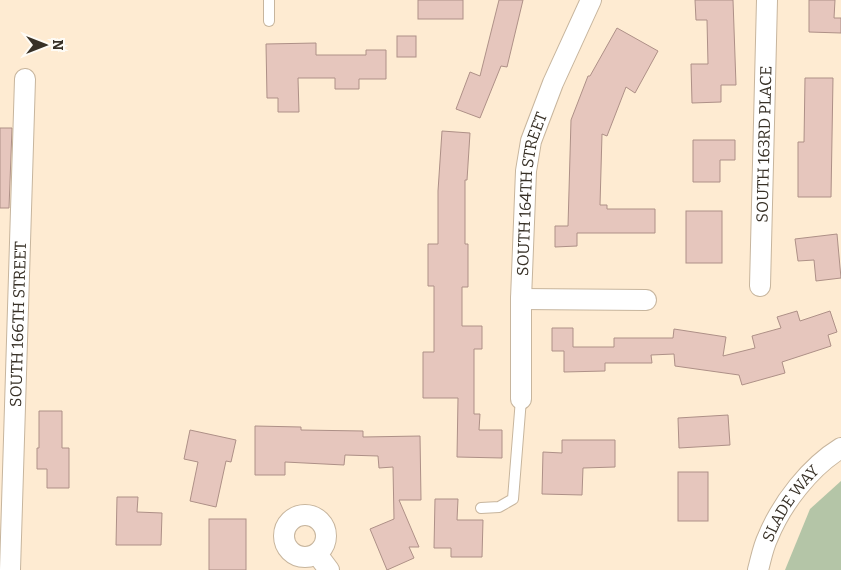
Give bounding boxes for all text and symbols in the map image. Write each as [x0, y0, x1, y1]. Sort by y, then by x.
north arrow [20, 20, 70, 70]
text: N [49, 40, 66, 51]
street label: SOUTH 163RD PLACE [752, 65, 775, 223]
street label: SOUTH 164TH STREET [512, 109, 551, 276]
street label: SOUTH 166TH STREET [5, 241, 30, 407]
street label: SLADE WAY [758, 460, 823, 544]

